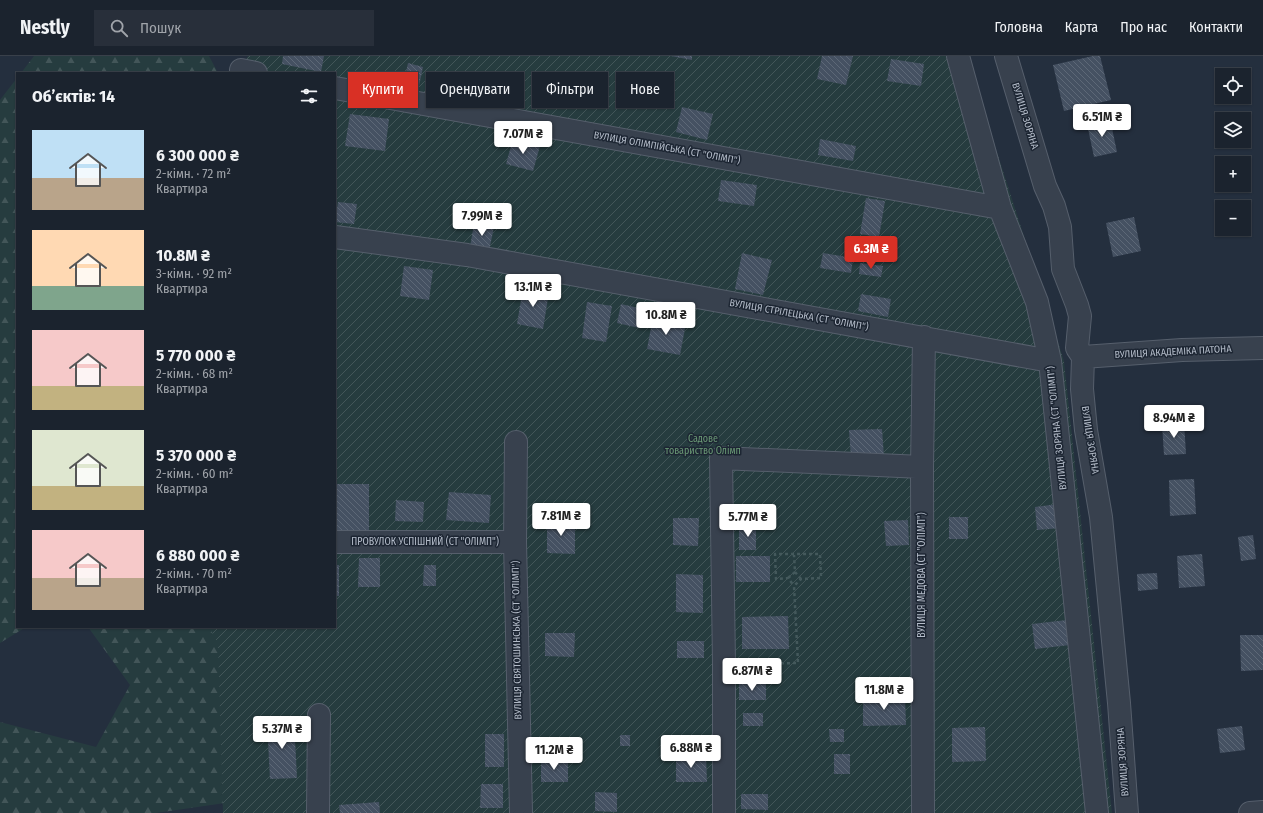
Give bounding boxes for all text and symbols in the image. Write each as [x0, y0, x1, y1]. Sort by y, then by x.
search box [94, 10, 374, 46]
text: Nestly [20, 16, 70, 39]
icon: search [108, 17, 130, 39]
text: Пошук [140, 19, 181, 37]
text: Головна [995, 19, 1043, 36]
text: Карта [1065, 19, 1098, 36]
text: Про нас [1120, 19, 1167, 36]
text: Контакти [1189, 19, 1243, 36]
map controls [1215, 68, 1251, 236]
button: locate [1215, 68, 1251, 104]
chip: Купити [348, 72, 418, 108]
chip: Орендувати [426, 72, 524, 108]
chip: Фільтри [532, 72, 608, 108]
chip: Нове [616, 72, 674, 108]
street label: ВУЛИЦЯ ЗОРЯНА [1009, 81, 1041, 151]
icon: filters [298, 85, 320, 107]
text: Об’єктів: 14 [32, 86, 115, 107]
pin: 6.51M ₴ [1065, 104, 1139, 138]
text: 6.51M ₴ [1082, 109, 1122, 124]
button: layers [1215, 112, 1251, 148]
pin: 7.07M ₴ [486, 121, 560, 155]
text: 7.07M ₴ [503, 126, 543, 141]
street label: ВУЛИЦЯ ОЛІМПІЙСЬКА (СТ "ОЛІМП") [593, 128, 741, 167]
text: 6 300 000 ₴ [156, 145, 239, 166]
icon: home [64, 146, 112, 194]
button: + [1215, 156, 1251, 192]
text: 2-кімн. · 72 m² [156, 166, 231, 181]
text: Квартира [156, 181, 208, 196]
button: − [1215, 200, 1251, 236]
pin: 7.99M ₴ [445, 203, 519, 237]
text: 7.99M ₴ [462, 208, 502, 223]
pin: 6.3M ₴ [838, 236, 904, 270]
text: 6.3M ₴ [853, 241, 889, 256]
text: 10.8M ₴ [156, 245, 210, 266]
icon: home [64, 246, 112, 294]
text: 3-кімн. · 92 m² [156, 266, 232, 281]
pin: 13.1M ₴ [496, 274, 570, 308]
text: 13.1M ₴ [514, 279, 552, 294]
text: Квартира [156, 281, 208, 296]
street label: ВУЛИЦЯ СТРІЛЕЦЬКА (СТ "ОЛІМП") [729, 296, 870, 333]
pin: 10.8M ₴ [629, 302, 703, 336]
text: 10.8M ₴ [645, 307, 687, 322]
street label: ВУЛИЦЯ АКАДЕМІКА ПАТОНА [1114, 343, 1233, 361]
text: 5 770 000 ₴ [156, 345, 235, 366]
icon: home [64, 346, 112, 394]
text: 2-кімн. · 68 m² [156, 366, 233, 381]
street label: ВУЛИЦЯ ЗОРЯНА (СТ "ОЛІМП") [1044, 366, 1069, 491]
text: Квартира [156, 381, 208, 396]
street label: ВУЛИЦЯ ЗОРЯНА [1079, 405, 1101, 476]
pin: 8.94M ₴ [1137, 405, 1211, 439]
text: 8.94M ₴ [1153, 410, 1195, 425]
park label: Садове товариство Олімп [665, 433, 741, 457]
text: 5 370 000 ₴ [156, 445, 236, 466]
icon: home [64, 446, 112, 494]
text: 2-кімн. · 60 m² [156, 466, 233, 481]
text: Квартира [156, 481, 208, 496]
pin: 7.81M ₴ [524, 503, 598, 537]
pin: 5.77M ₴ [711, 504, 785, 538]
text: 7.81M ₴ [541, 508, 581, 523]
text: 5.77M ₴ [728, 509, 768, 524]
street label: ВУЛИЦЯ МЕДОВА (СТ "ОЛІМП") [915, 512, 928, 638]
street label: ПРОВУЛОК УСПІШНИЙ (СТ "ОЛІМП") [351, 535, 499, 548]
text: 6 880 000 ₴ [156, 545, 240, 566]
icon: home [64, 546, 112, 594]
street label: ВУЛИЦЯ СВЯТОШИНСЬКА (СТ "ОЛІМП") [509, 560, 524, 720]
text: 2-кімн. · 70 m² [156, 566, 232, 581]
text: Квартира [156, 581, 208, 596]
pin: 6.87M ₴ [715, 658, 789, 692]
text: 6.87M ₴ [732, 663, 772, 678]
pin: 11.8M ₴ [847, 677, 921, 711]
text: 11.8M ₴ [864, 682, 904, 697]
pin: 5.37M ₴ [245, 716, 319, 750]
text: 5.37M ₴ [262, 721, 302, 736]
street label: ВУЛИЦЯ ЗОРЯНА [1115, 727, 1131, 797]
pin: 6.88M ₴ [654, 735, 728, 769]
pin: 11.2M ₴ [517, 737, 591, 771]
text: 6.88M ₴ [670, 740, 712, 755]
text: 11.2M ₴ [535, 742, 573, 757]

